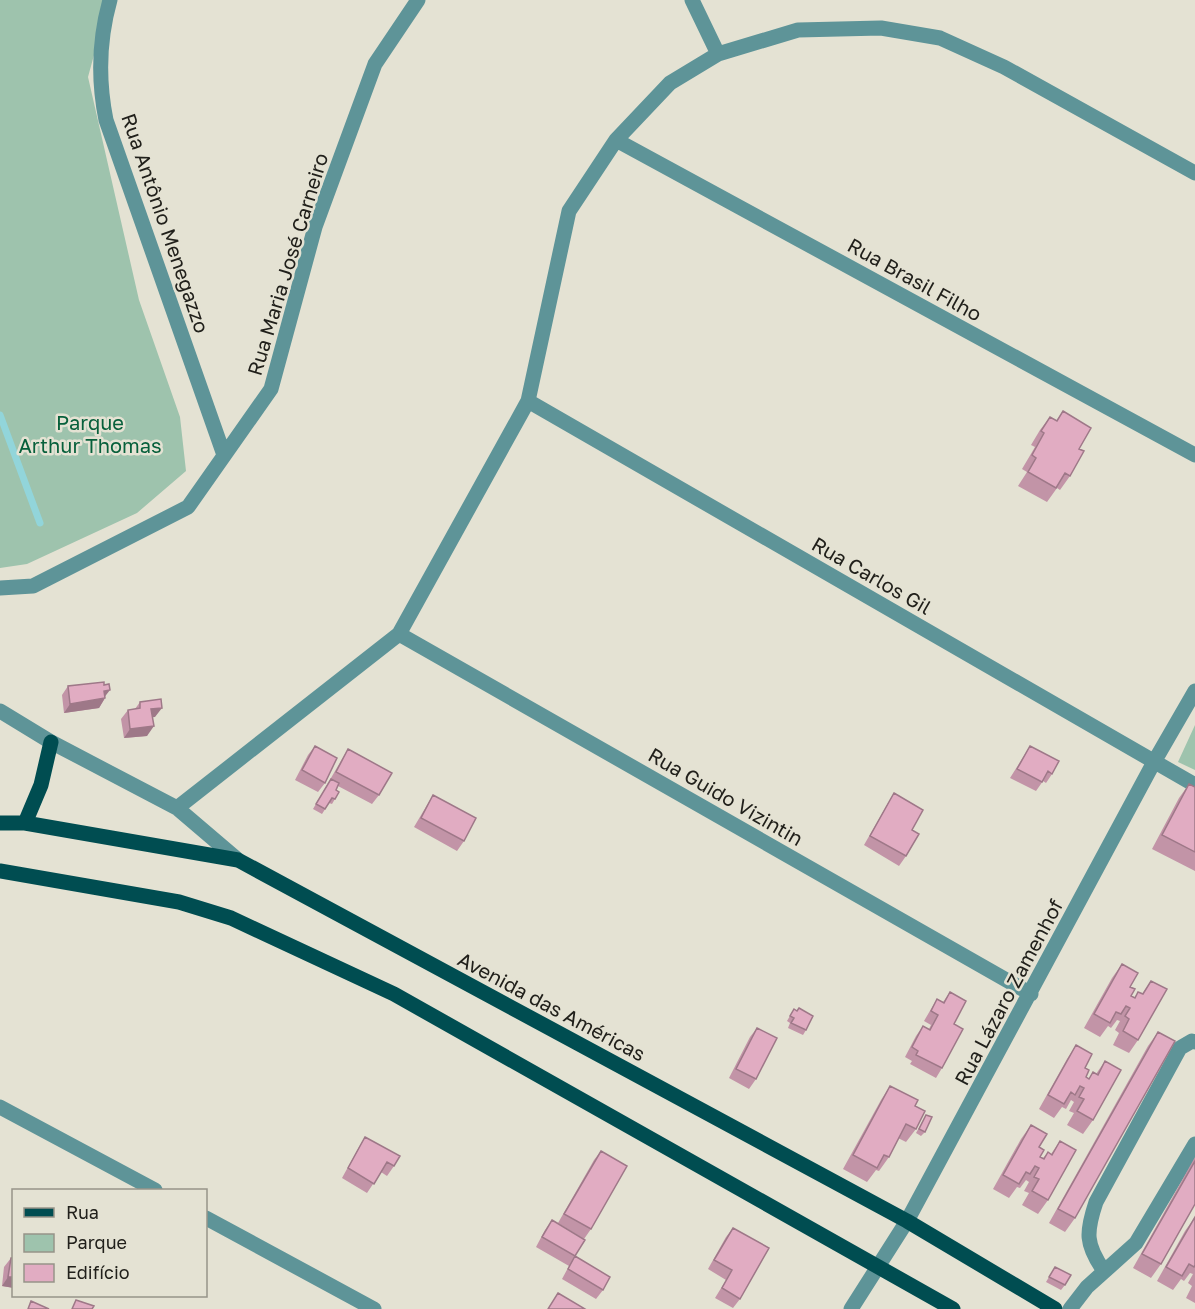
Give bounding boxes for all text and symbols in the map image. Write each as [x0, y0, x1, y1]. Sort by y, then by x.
street label: Rua Antônio Menegazzo [117, 110, 215, 336]
street label: Rua Maria José Carneiro [242, 150, 332, 378]
street label: Rua Brasil Filho [844, 232, 986, 326]
park label: Parque Arthur Thomas [18, 410, 162, 457]
street label: Rua Carlos Gil [808, 531, 936, 619]
street label: Rua Guido Vizintin [644, 742, 808, 850]
street label: Rua Lázaro Zamenhof [949, 895, 1067, 1089]
street label: Avenida das Américas [454, 946, 650, 1066]
legend [12, 1189, 207, 1297]
text: Rua [66, 1201, 99, 1223]
text: Parque [66, 1231, 127, 1253]
text: Edifício [66, 1261, 130, 1283]

